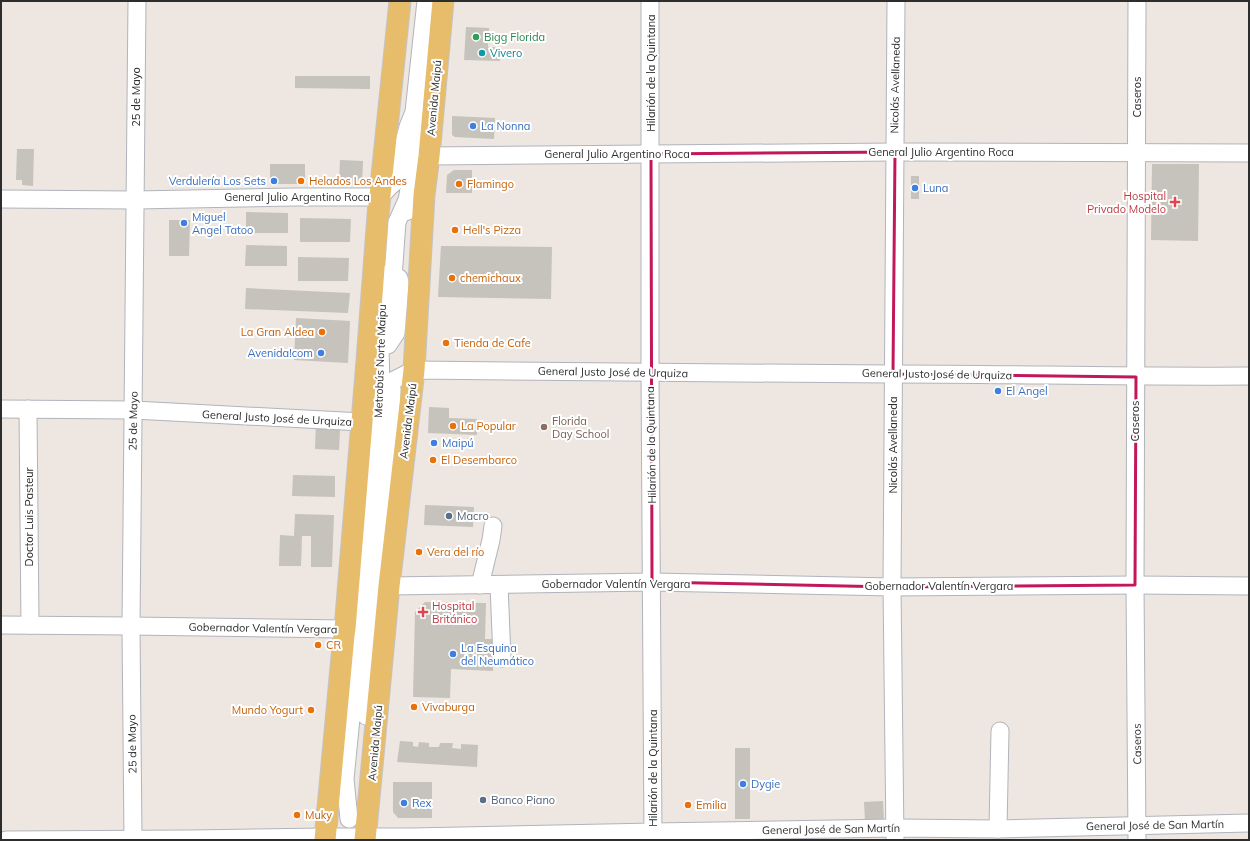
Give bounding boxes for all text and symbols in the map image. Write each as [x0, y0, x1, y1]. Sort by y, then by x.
street label: Hilarión de la Quintana [644, 14, 658, 132]
place label: Bigg Florida [484, 30, 545, 44]
marker: Bigg Florida [471, 32, 481, 42]
street label: Nicolás Avellaneda [887, 36, 903, 134]
place label: Vivero [490, 46, 522, 60]
marker: Vivero [477, 48, 487, 58]
street label: Avenida Maipú [424, 59, 444, 137]
street label: 25 de Mayo [129, 67, 143, 127]
street label: Caseros [1130, 76, 1144, 118]
place label: La Nonna [481, 119, 530, 133]
marker: La Nonna [468, 121, 478, 131]
street label: General Julio Argentino Roca [868, 145, 1014, 159]
street label: General Julio Argentino Roca [544, 147, 690, 161]
place label: Verdulería Los Sets [169, 174, 266, 188]
place label: Helados Los Andes [309, 174, 407, 188]
marker: Verdulería Los Sets [269, 176, 279, 186]
marker: Helados Los Andes [296, 176, 306, 186]
place label: Flamingo [467, 177, 514, 191]
marker: Flamingo [454, 179, 464, 189]
place label: Luna [923, 181, 948, 195]
marker: Luna [910, 183, 920, 193]
place label: Hospital Privado Modelo [1087, 189, 1166, 216]
street label: General Julio Argentino Roca [224, 190, 370, 204]
marker: Hospital Privado Modelo [1169, 196, 1181, 208]
place label: Miguel Angel Tatoo [192, 210, 253, 237]
marker: Miguel Angel Tatoo [179, 218, 189, 228]
place label: Hell's Pizza [463, 223, 521, 237]
marker: Hell's Pizza [450, 225, 460, 235]
place label: chemichaux [460, 271, 521, 285]
marker: chemichaux [447, 273, 457, 283]
street label: Metrobús Norte Maipu [371, 304, 389, 418]
place label: La Gran Aldea [241, 325, 314, 339]
marker: La Gran Aldea [317, 327, 327, 337]
place label: Tienda de Cafe [454, 336, 531, 350]
marker: Tienda de Cafe [441, 338, 451, 348]
place label: Avenida!com [247, 346, 313, 360]
marker: Avenida!com [316, 348, 326, 358]
street label: General Justo José de Urquiza [538, 364, 688, 380]
street label: General Justo José de Urquiza [862, 366, 1012, 382]
street label: Avenida Maipú [396, 382, 420, 460]
place label: El Angel [1006, 384, 1048, 398]
street label: Hilarión de la Quintana [643, 386, 659, 504]
marker: El Angel [993, 386, 1003, 396]
street label: 25 de Mayo [125, 391, 141, 451]
street label: Nicolás Avellaneda [886, 397, 900, 494]
street label: Caseros [1128, 400, 1142, 442]
street label: General Justo José de Urquiza [202, 407, 352, 429]
place label: Florida Day School [552, 414, 609, 441]
place label: La Popular [461, 419, 516, 433]
marker: La Popular [448, 421, 458, 431]
marker: Florida Day School [539, 422, 549, 432]
place label: Maipú [442, 436, 474, 450]
marker: Maipú [429, 438, 439, 448]
place label: El Desembarco [441, 453, 517, 467]
marker: El Desembarco [428, 455, 438, 465]
street label: Doctor Luis Pasteur [22, 467, 36, 567]
place label: Macro [457, 509, 489, 523]
marker: Macro [444, 511, 454, 521]
place label: Vera del río [427, 545, 484, 559]
marker: Vera del río [414, 547, 424, 557]
street label: Gobernador Valentín Vergara [542, 577, 690, 591]
street label: Gobernador Valentín Vergara [865, 579, 1013, 593]
place label: Hospital Británico [432, 599, 477, 626]
marker: Hospital Británico [417, 606, 429, 618]
street label: Gobernador Valentín Vergara [188, 620, 338, 636]
place label: CR [326, 638, 342, 652]
marker: CR [313, 640, 323, 650]
place label: La Esquina del Neumático [461, 641, 534, 668]
marker: La Esquina del Neumático [448, 649, 458, 659]
place label: Vivaburga [422, 700, 475, 714]
marker: Vivaburga [409, 702, 419, 712]
place label: Mundo Yogurt [232, 703, 303, 717]
street label: Avenida Maipú [365, 704, 385, 782]
marker: Mundo Yogurt [306, 705, 316, 715]
street label: Hilarión de la Quintana [646, 709, 660, 827]
street label: 25 de Mayo [124, 714, 140, 774]
street label: Caseros [1130, 723, 1144, 765]
place label: Dygie [751, 777, 780, 791]
marker: Dygie [738, 779, 748, 789]
place label: Banco Piano [491, 793, 555, 807]
marker: Banco Piano [478, 795, 488, 805]
place label: Rex [412, 796, 431, 810]
marker: Rex [399, 798, 409, 808]
place label: Emilia [696, 798, 727, 812]
marker: Emilia [683, 800, 693, 810]
place label: Muky [305, 808, 332, 822]
marker: Muky [292, 810, 302, 820]
street label: General José de San Martín [1086, 817, 1224, 833]
street label: General José de San Martín [762, 821, 900, 837]

